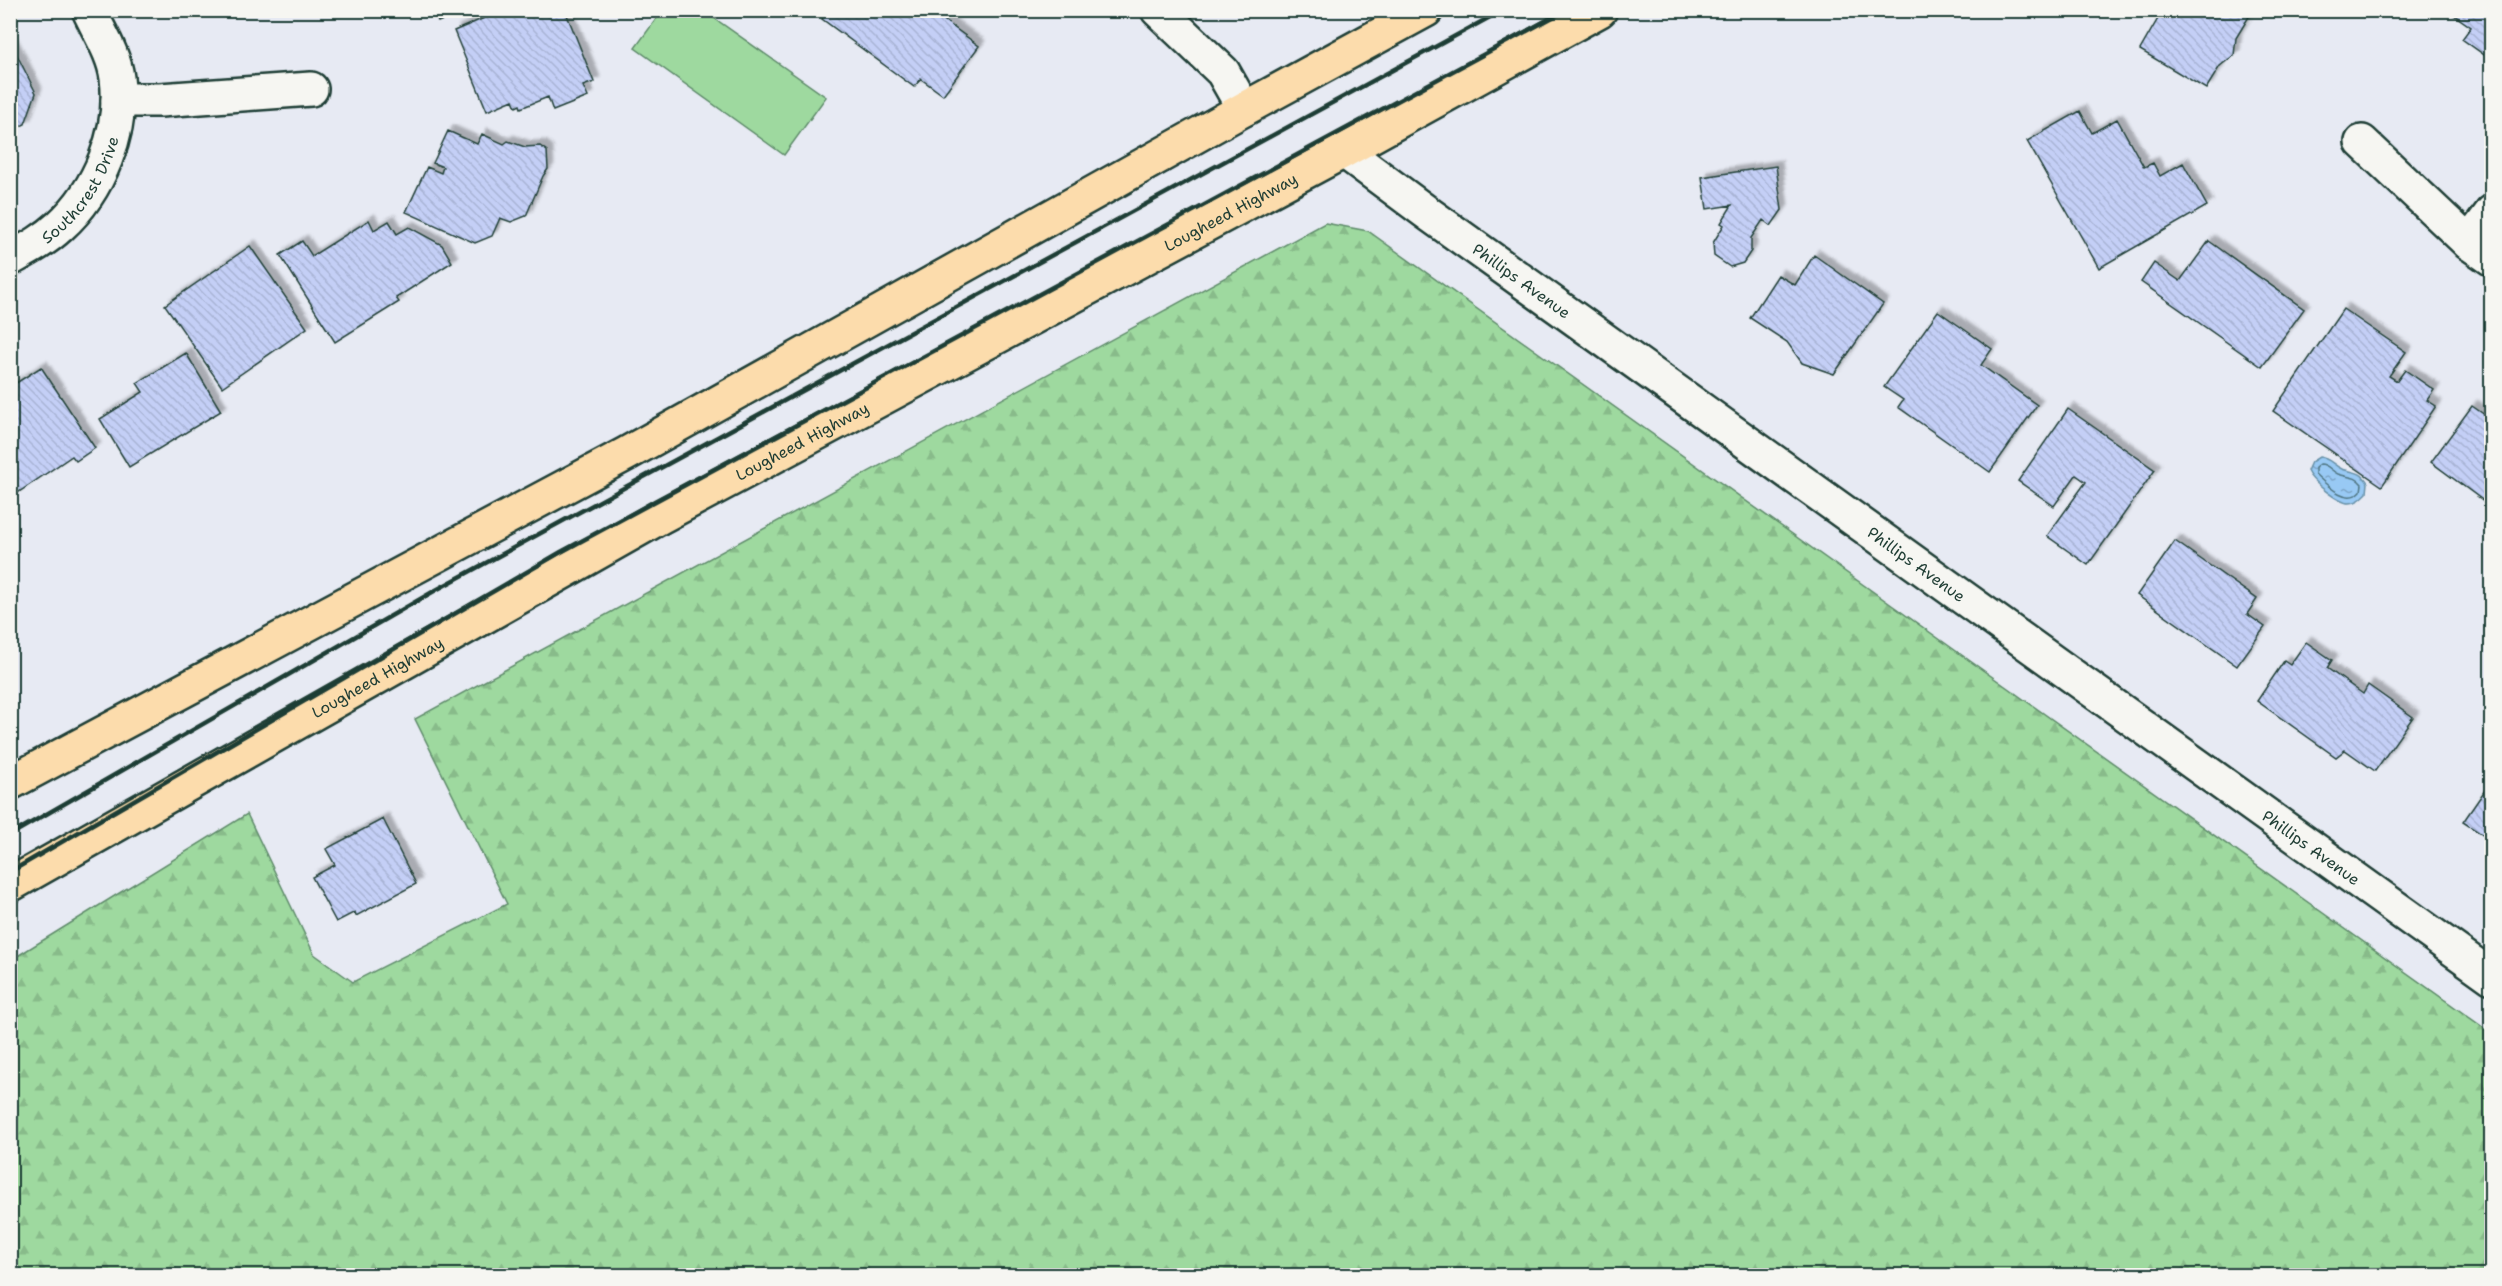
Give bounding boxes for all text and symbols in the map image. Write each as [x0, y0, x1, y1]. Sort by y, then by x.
street label: Southcrest Drive [37, 134, 123, 248]
street label: Lougheed Highway [1161, 168, 1301, 256]
street label: Phillips Avenue [1468, 239, 1575, 323]
street label: Lougheed Highway [732, 397, 873, 486]
street label: Phillips Avenue [1863, 522, 1969, 607]
street label: Lougheed Highway [308, 632, 447, 723]
street label: Phillips Avenue [2258, 805, 2364, 890]

